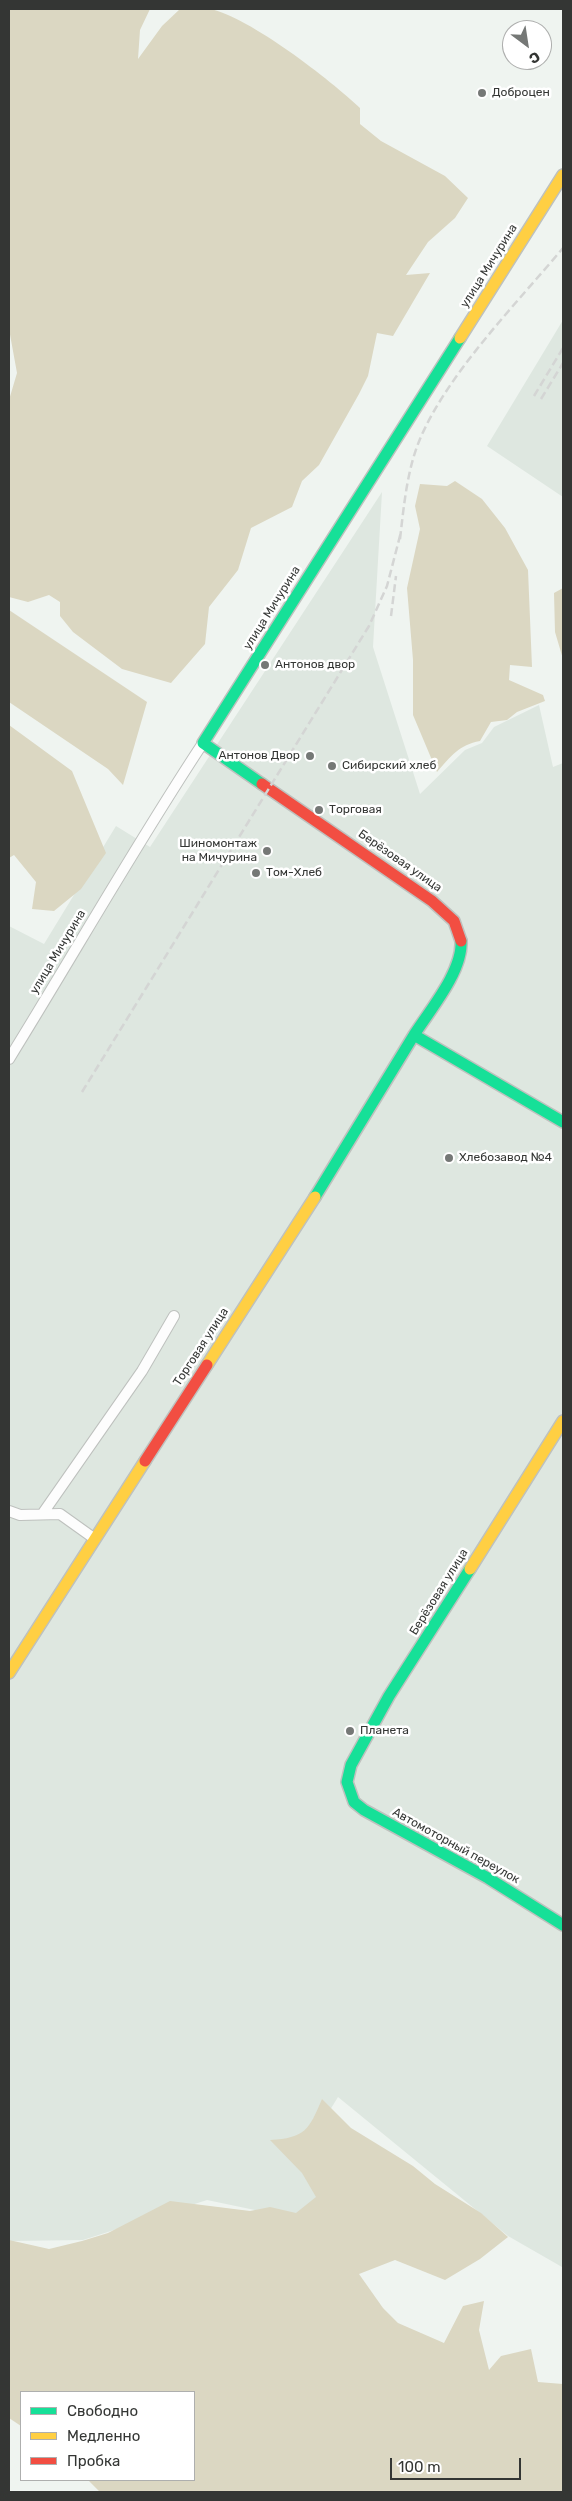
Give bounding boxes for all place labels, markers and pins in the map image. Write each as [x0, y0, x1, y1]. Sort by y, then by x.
place label: Доброцен [492, 86, 550, 100]
marker: Доброцен [476, 87, 488, 99]
place label: Антонов двор [275, 658, 355, 672]
marker: Антонов двор [259, 659, 271, 671]
place label: Антонов Двор [218, 749, 300, 763]
marker: Антонов Двор [304, 750, 316, 762]
place label: Сибирский хлеб [342, 759, 436, 773]
marker: Сибирский хлеб [326, 760, 338, 772]
place label: Торговая [329, 803, 382, 817]
marker: Торговая [313, 804, 325, 816]
place label: Шиномонтаж на Мичурина [179, 837, 257, 865]
marker: Шиномонтаж на Мичурина [261, 845, 273, 857]
place label: Том-Хлеб [266, 866, 322, 880]
marker: Том-Хлеб [250, 867, 262, 879]
place label: Хлебозавод №4 [459, 1151, 552, 1165]
marker: Хлебозавод №4 [443, 1152, 455, 1164]
place label: Планета [360, 1724, 409, 1738]
marker: Планета [344, 1725, 356, 1737]

